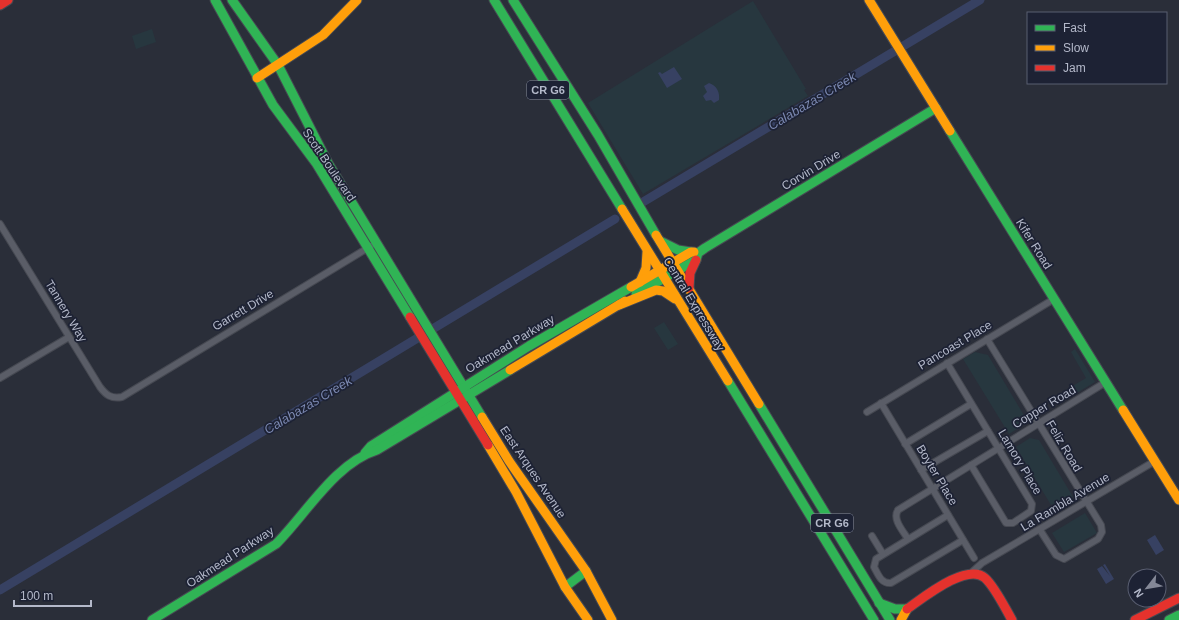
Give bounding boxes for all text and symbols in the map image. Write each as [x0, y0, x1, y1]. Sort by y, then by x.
legend [1027, 12, 1167, 84]
text: Fast [1063, 21, 1087, 35]
text: Slow [1063, 41, 1089, 55]
text: Jam [1063, 61, 1086, 75]
water label: Calabazas Creek [765, 68, 860, 133]
road number: CR G6 [527, 81, 569, 99]
street label: Scott Boulevard [300, 126, 358, 204]
street label: Corvin Drive [779, 147, 843, 193]
street label: Kifer Road [1013, 216, 1055, 272]
street label: Central Expressway [661, 255, 727, 353]
street label: Tannery Way [42, 278, 90, 344]
street label: Garrett Drive [210, 286, 276, 334]
street label: Oakmead Parkway [463, 312, 557, 376]
street label: Pancoast Place [916, 317, 995, 372]
water label: Calabazas Creek [261, 372, 356, 437]
street label: Copper Road [1010, 383, 1078, 431]
street label: Feliz Road [1043, 418, 1085, 474]
street label: East Arques Avenue [497, 423, 569, 521]
street label: Lamory Place [995, 427, 1045, 497]
street label: Boyter Place [913, 442, 961, 508]
street label: La Rambla Avenue [1018, 470, 1112, 534]
road number: CR G6 [811, 514, 853, 532]
street label: Oakmead Parkway [184, 524, 276, 590]
north arrow [1127, 568, 1167, 608]
scale bar [14, 582, 91, 608]
text: N [1131, 587, 1146, 600]
text: 100 m [20, 589, 53, 603]

